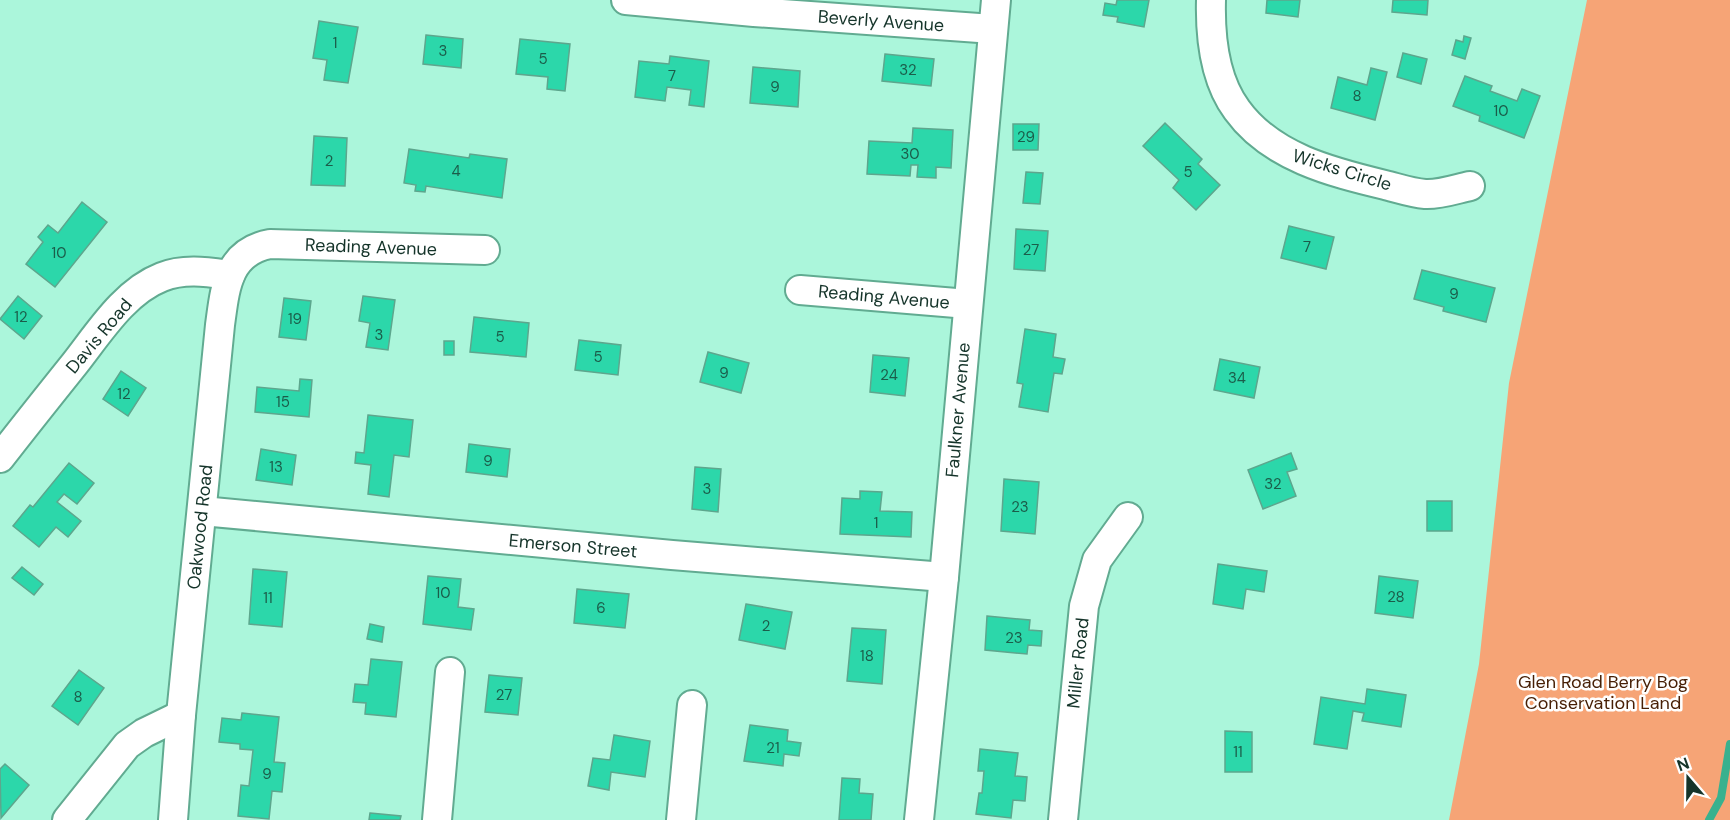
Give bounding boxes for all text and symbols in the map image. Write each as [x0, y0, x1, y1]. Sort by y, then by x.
street label: Beverly Avenue [817, 5, 945, 37]
house number: 1 [333, 33, 337, 53]
house number: 3 [439, 41, 447, 61]
house number: 5 [538, 49, 548, 69]
house number: 32 [899, 60, 917, 80]
house number: 7 [668, 66, 676, 86]
house number: 9 [770, 77, 780, 97]
house number: 8 [1352, 86, 1362, 106]
house number: 10 [1494, 101, 1508, 121]
house number: 29 [1017, 127, 1035, 147]
house number: 30 [900, 144, 920, 164]
street label: Wicks Circle [1289, 144, 1395, 196]
house number: 2 [325, 151, 333, 171]
house number: 4 [451, 161, 461, 181]
house number: 5 [1183, 162, 1193, 182]
street label: Reading Avenue [305, 233, 437, 261]
house number: 7 [1303, 237, 1311, 257]
house number: 27 [1023, 240, 1039, 260]
house number: 10 [52, 243, 66, 263]
street label: Reading Avenue [817, 279, 951, 315]
house number: 9 [1449, 284, 1459, 304]
street label: Davis Road [60, 293, 138, 379]
house number: 12 [14, 307, 28, 327]
house number: 19 [288, 309, 302, 329]
house number: 3 [375, 325, 383, 345]
house number: 5 [495, 327, 505, 347]
street label: Faulkner Avenue [940, 342, 976, 478]
house number: 5 [593, 347, 603, 367]
house number: 9 [719, 363, 729, 383]
house number: 24 [880, 365, 898, 385]
house number: 34 [1228, 368, 1246, 388]
house number: 12 [117, 384, 131, 404]
house number: 15 [276, 392, 290, 412]
house number: 9 [483, 451, 493, 471]
house number: 13 [269, 457, 283, 477]
street label: Oakwood Road [182, 463, 218, 591]
house number: 32 [1264, 474, 1282, 494]
house number: 3 [703, 479, 711, 499]
house number: 23 [1011, 497, 1029, 517]
house number: 1 [874, 513, 878, 533]
street label: Emerson Street [508, 528, 638, 564]
house number: 10 [436, 583, 450, 603]
house number: 28 [1387, 587, 1405, 607]
house number: 11 [263, 588, 273, 608]
house number: 6 [596, 598, 606, 618]
house number: 2 [762, 616, 770, 636]
street label: Miller Road [1061, 616, 1095, 710]
house number: 23 [1005, 628, 1023, 648]
house number: 18 [860, 646, 874, 666]
park label: Glen Road Berry Bog Conservation Land [1518, 670, 1688, 715]
house number: 27 [496, 685, 512, 705]
house number: 8 [73, 687, 83, 707]
house number: 21 [766, 738, 780, 758]
house number: 11 [1233, 742, 1243, 762]
north arrow [1658, 748, 1718, 808]
text: N [1674, 753, 1692, 776]
house number: 9 [262, 764, 272, 784]

